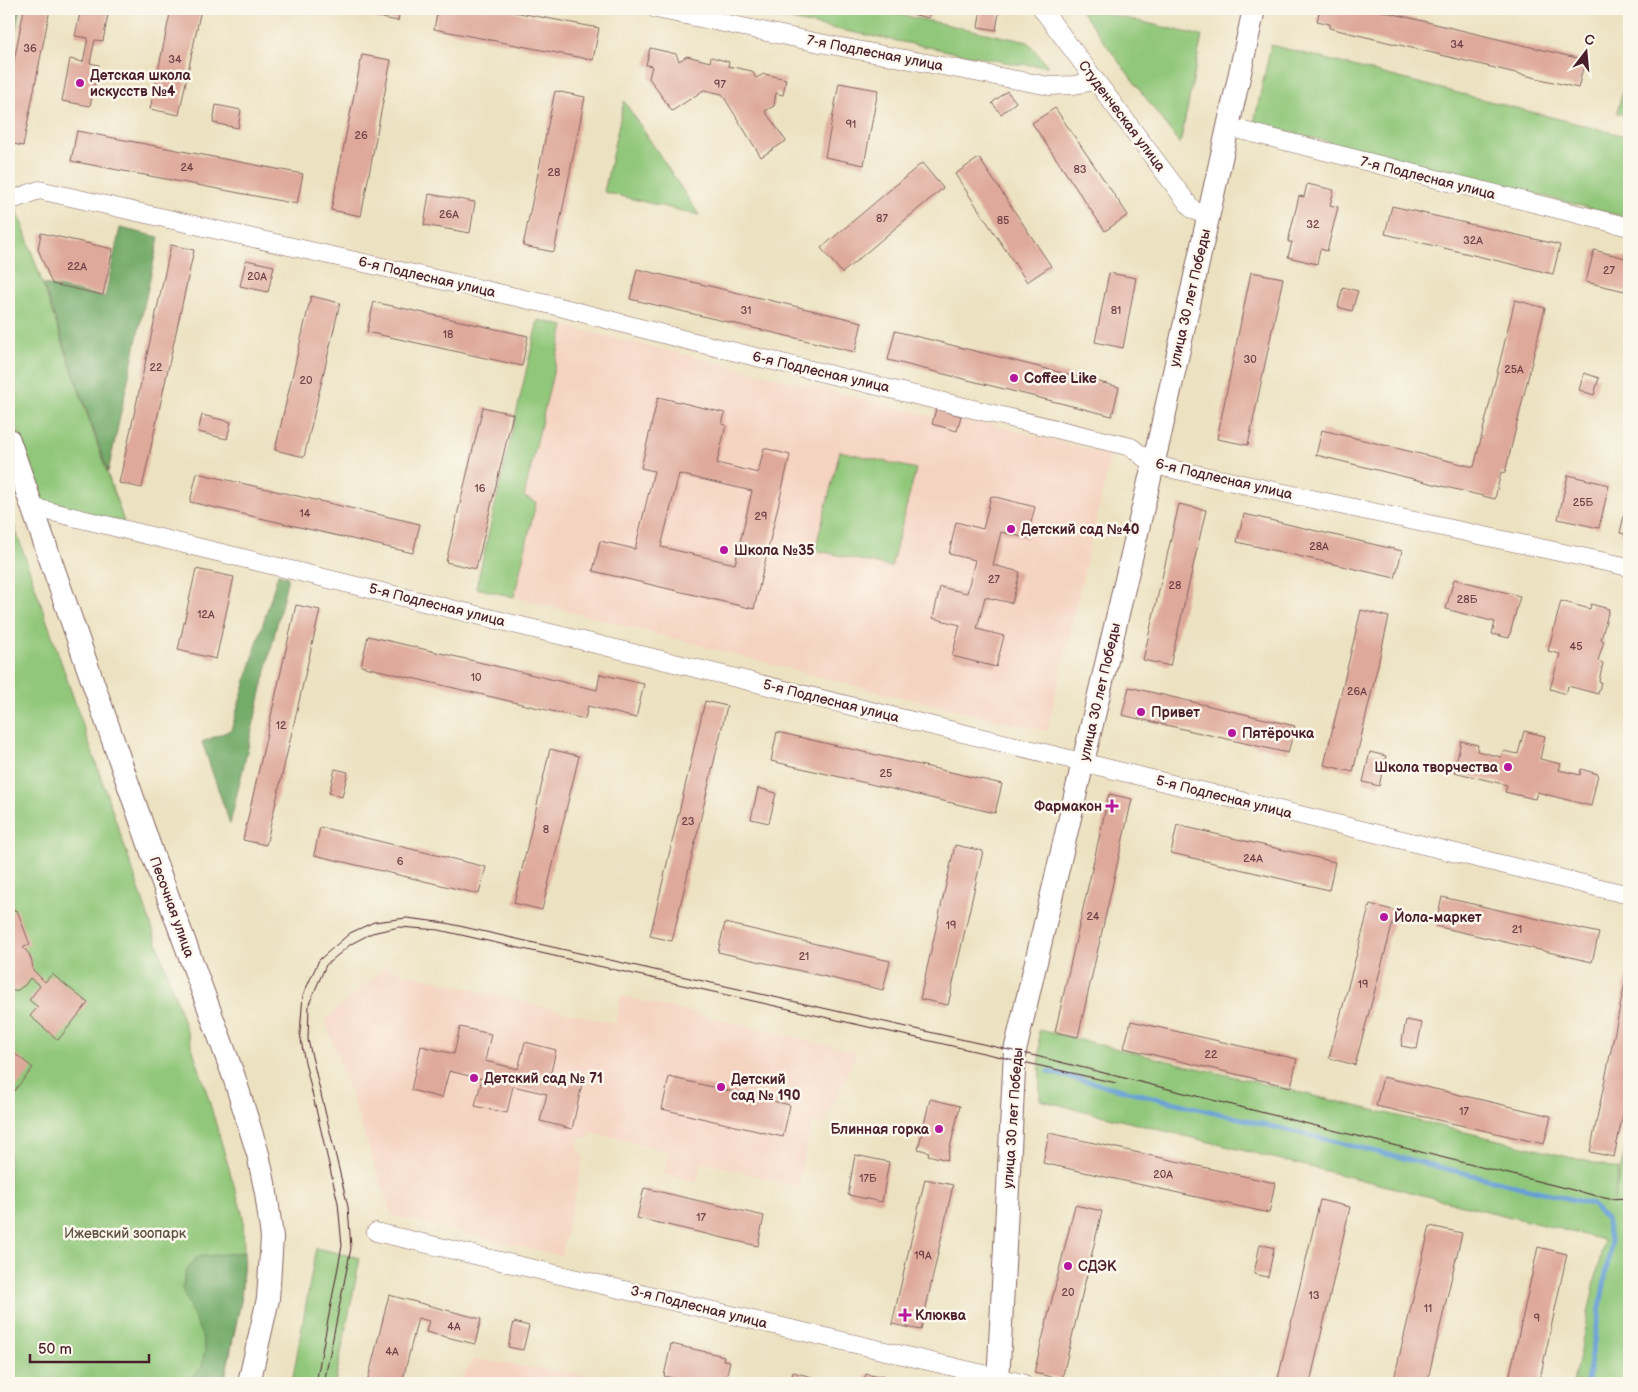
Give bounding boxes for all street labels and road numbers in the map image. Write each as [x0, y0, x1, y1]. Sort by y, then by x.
street label: 7-я Подлесная улица [805, 31, 945, 75]
street label: Студенческая улица [1075, 57, 1170, 175]
street label: 7-я Подлесная улица [1359, 153, 1498, 203]
street label: улица 30 лет Победы [1166, 227, 1214, 369]
street label: 6-я Подлесная улица [357, 253, 498, 301]
street label: 6-я Подлесная улица [751, 348, 892, 396]
street label: 6-я Подлесная улица [1154, 455, 1295, 503]
street label: 5-я Подлесная улица [367, 580, 508, 630]
street label: улица 30 лет Победы [1076, 621, 1124, 763]
street label: 5-я Подлесная улица [761, 676, 902, 726]
street label: 5-я Подлесная улица [1154, 772, 1295, 822]
street label: Песочная улица [146, 854, 198, 960]
street label: улица 30 лет Победы [1000, 1047, 1026, 1189]
street label: 3-я Подлесная улица [629, 1282, 770, 1332]

